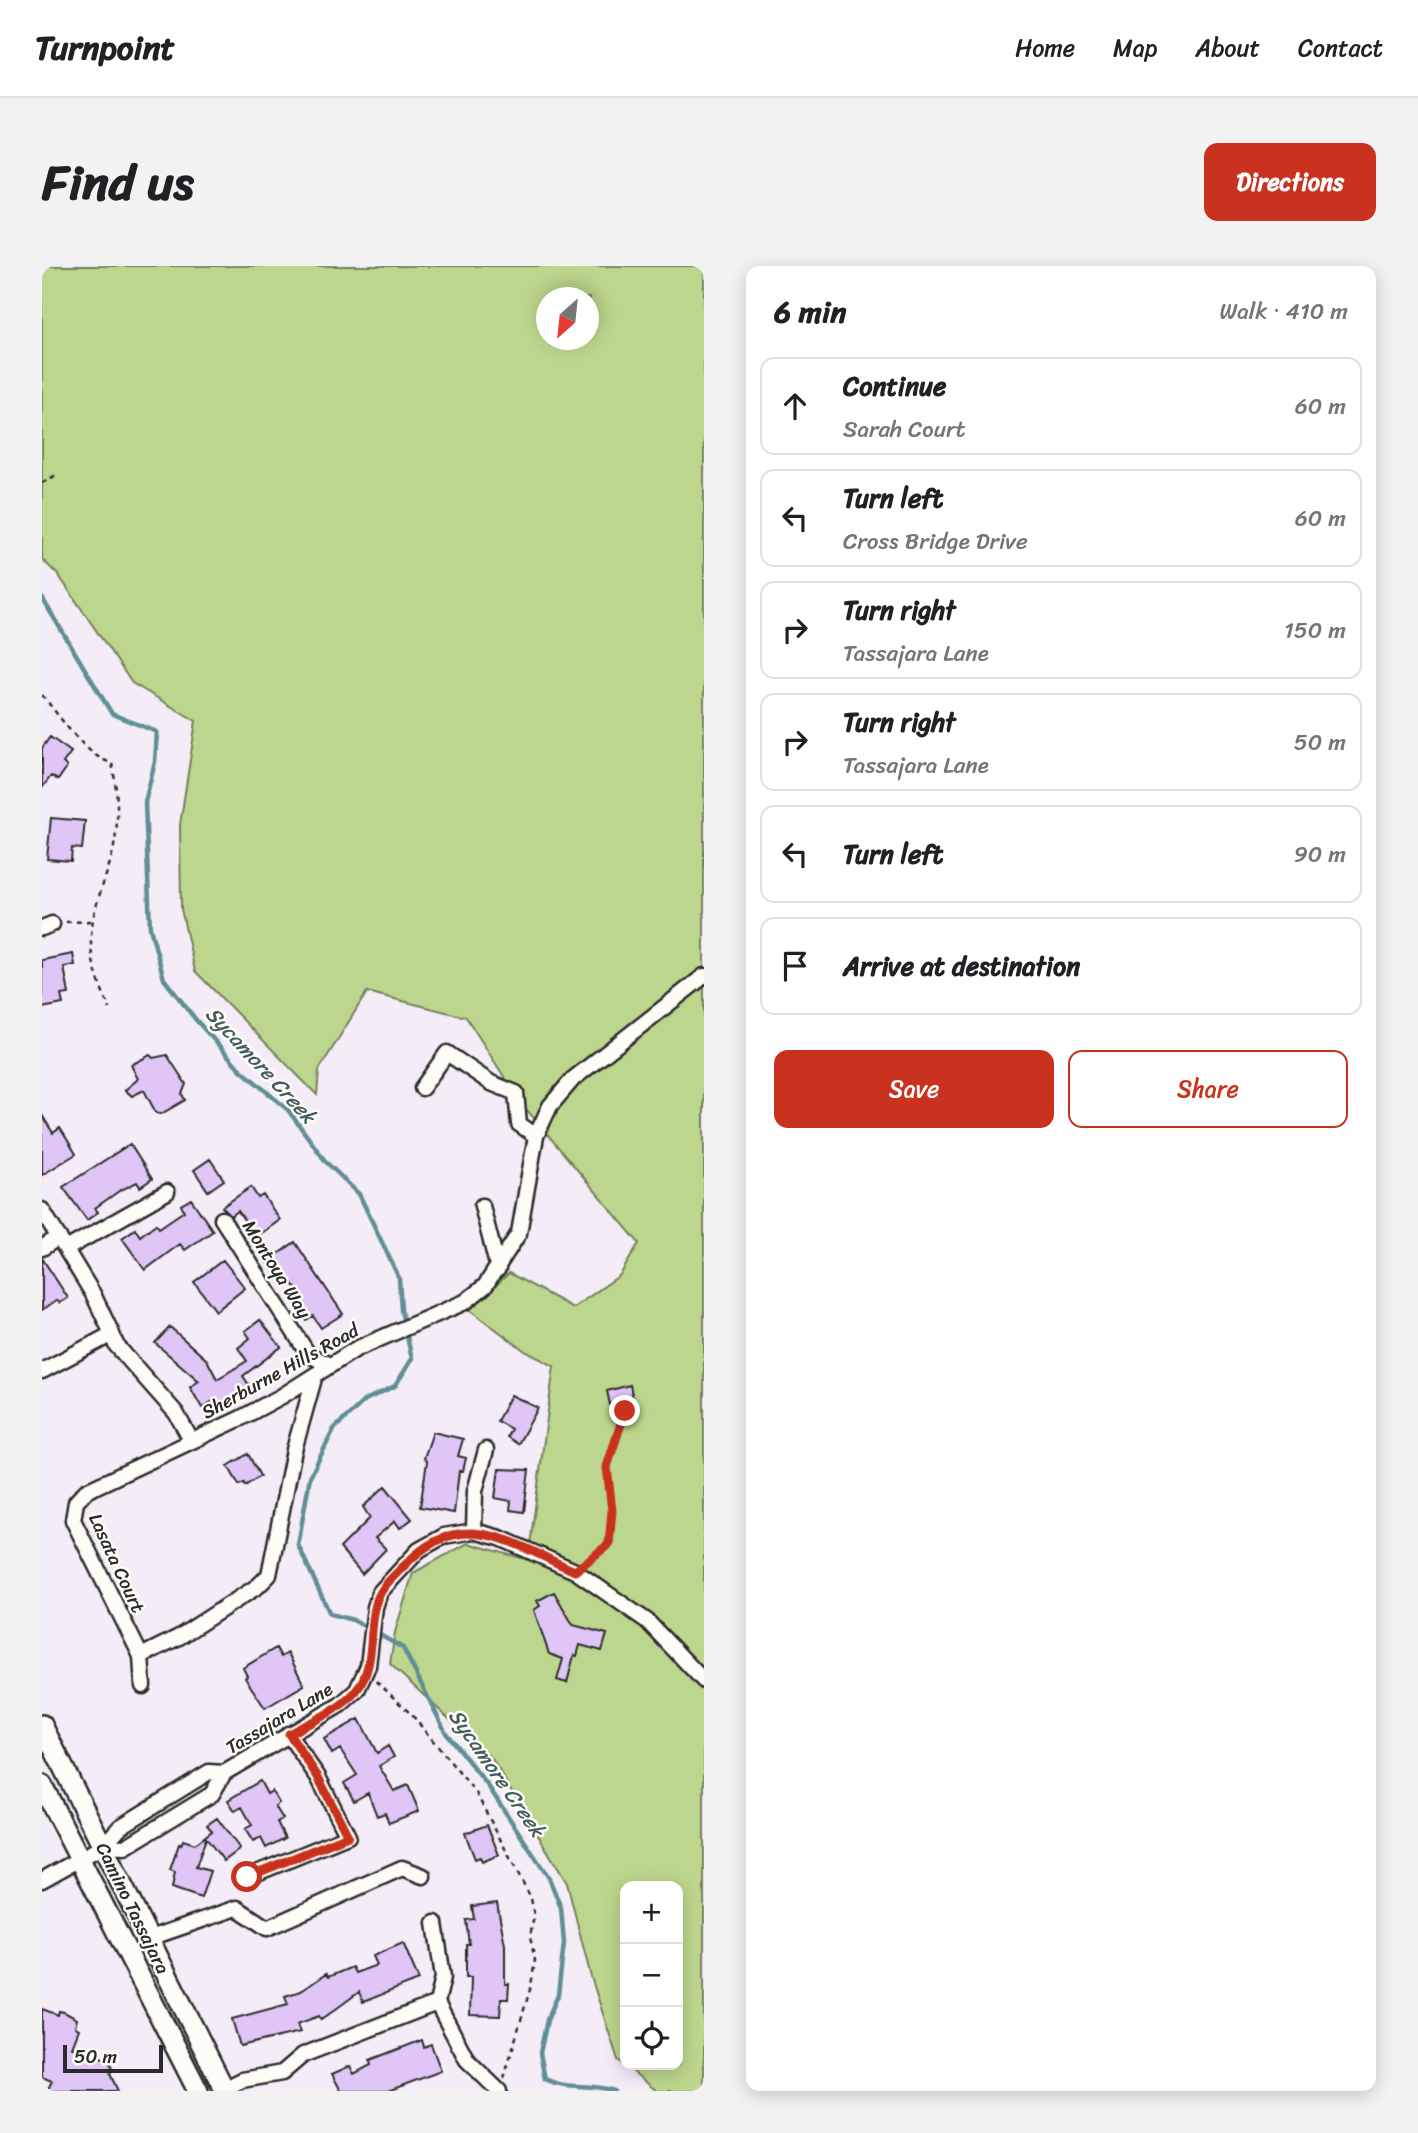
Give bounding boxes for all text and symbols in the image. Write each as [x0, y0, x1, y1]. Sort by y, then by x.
text: Turnpoint [35, 19, 175, 77]
text: Home [1015, 27, 1075, 69]
text: Map [1113, 27, 1157, 69]
text: About [1195, 27, 1260, 69]
text: Contact [1298, 27, 1383, 69]
text: Find us [42, 139, 194, 226]
button: Directions [1204, 143, 1376, 221]
text: 6 min [774, 285, 846, 339]
north arrow [536, 287, 599, 350]
text: Walk · 410 m [1219, 291, 1348, 332]
text: Continue [843, 363, 946, 409]
text: 60 m [1295, 386, 1346, 427]
icon: ahead [776, 387, 814, 425]
text: Sarah Court [843, 409, 966, 450]
text: Turn left [843, 475, 943, 521]
text: 60 m [1295, 498, 1346, 539]
icon: left [776, 499, 814, 537]
text: Cross Bridge Drive [843, 521, 1028, 562]
text: Turn right [843, 587, 956, 633]
text: 150 m [1284, 610, 1346, 651]
icon: right [776, 611, 814, 649]
text: Tassajara Lane [843, 633, 989, 674]
text: Turn right [843, 699, 956, 745]
text: 50 m [1294, 722, 1346, 763]
icon: right [776, 723, 814, 761]
text: Tassajara Lane [843, 745, 989, 786]
text: Turn left [843, 831, 943, 877]
text: 90 m [1294, 834, 1346, 875]
icon: left [776, 835, 814, 873]
text: Arrive at destination [843, 943, 1080, 989]
icon: arrive [776, 947, 814, 985]
water label: Sycamore Creek [196, 997, 327, 1134]
button: Save [774, 1050, 1054, 1128]
button: Share [1068, 1050, 1348, 1128]
street label: Montoya Way [233, 1213, 321, 1325]
street label: Sherburne Hills Road [195, 1313, 367, 1428]
route end [609, 1395, 640, 1426]
street label: Lasata Court [79, 1507, 155, 1619]
street label: Tassajara Lane [219, 1673, 339, 1763]
water label: Sycamore Creek [438, 1700, 557, 1847]
street label: Camino Tassajara [87, 1836, 179, 1980]
route start [231, 1861, 262, 1892]
map controls [620, 1881, 683, 2070]
button: + [620, 1881, 683, 1944]
button: − [620, 1944, 683, 2007]
button: locate [620, 2007, 683, 2070]
text: 50 m [74, 2040, 117, 2073]
scale bar [63, 2042, 163, 2074]

